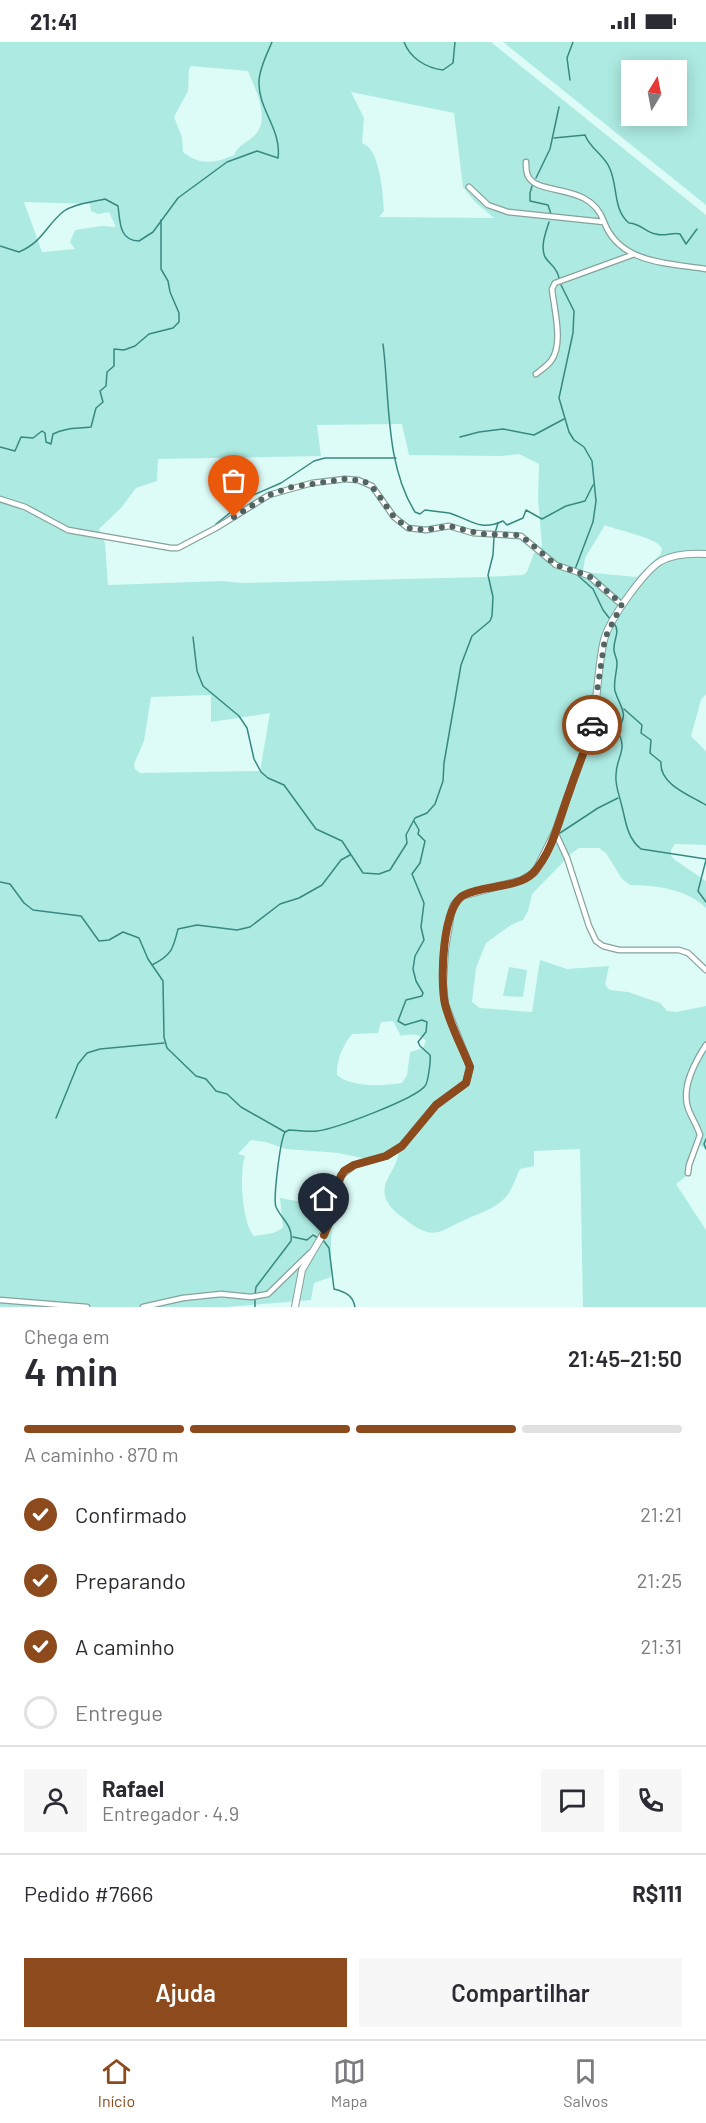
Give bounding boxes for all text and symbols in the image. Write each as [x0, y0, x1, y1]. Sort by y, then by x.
text: 21:41 [30, 8, 77, 34]
north arrow [621, 60, 687, 126]
map controls [621, 60, 687, 126]
pin [208, 455, 259, 517]
icon: bag [217, 464, 250, 497]
courier [562, 695, 622, 755]
icon: car [576, 709, 609, 742]
pin [298, 1173, 349, 1235]
icon: home [307, 1182, 340, 1215]
text: Chega em [24, 1324, 110, 1348]
text: 21:45–21:50 [568, 1345, 682, 1371]
text: 4 min [24, 1347, 118, 1394]
text: A caminho · 870 m [24, 1442, 179, 1466]
icon: check [24, 1498, 57, 1531]
text: Confirmado [75, 1501, 187, 1527]
text: 21:21 [640, 1502, 682, 1526]
icon: check [24, 1564, 57, 1597]
text: Preparando [75, 1567, 186, 1593]
text: 21:25 [637, 1568, 682, 1592]
icon: check [24, 1630, 57, 1663]
text: A caminho [75, 1633, 175, 1659]
text: 21:31 [641, 1634, 682, 1658]
text: Entregue [75, 1699, 163, 1725]
button: person [24, 1769, 87, 1832]
button: chat [541, 1769, 604, 1832]
button: phone [619, 1769, 682, 1832]
text: Rafael [102, 1775, 164, 1801]
text: Entregador · 4.9 [102, 1801, 239, 1825]
text: Pedido #7666 [24, 1880, 153, 1906]
text: R$111 [632, 1880, 682, 1906]
button: Ajuda [24, 1958, 347, 2027]
button: Compartilhar [359, 1958, 682, 2027]
tab: Início [98, 2055, 135, 2110]
tab: Mapa [331, 2055, 367, 2110]
tab: Salvos [563, 2055, 608, 2110]

